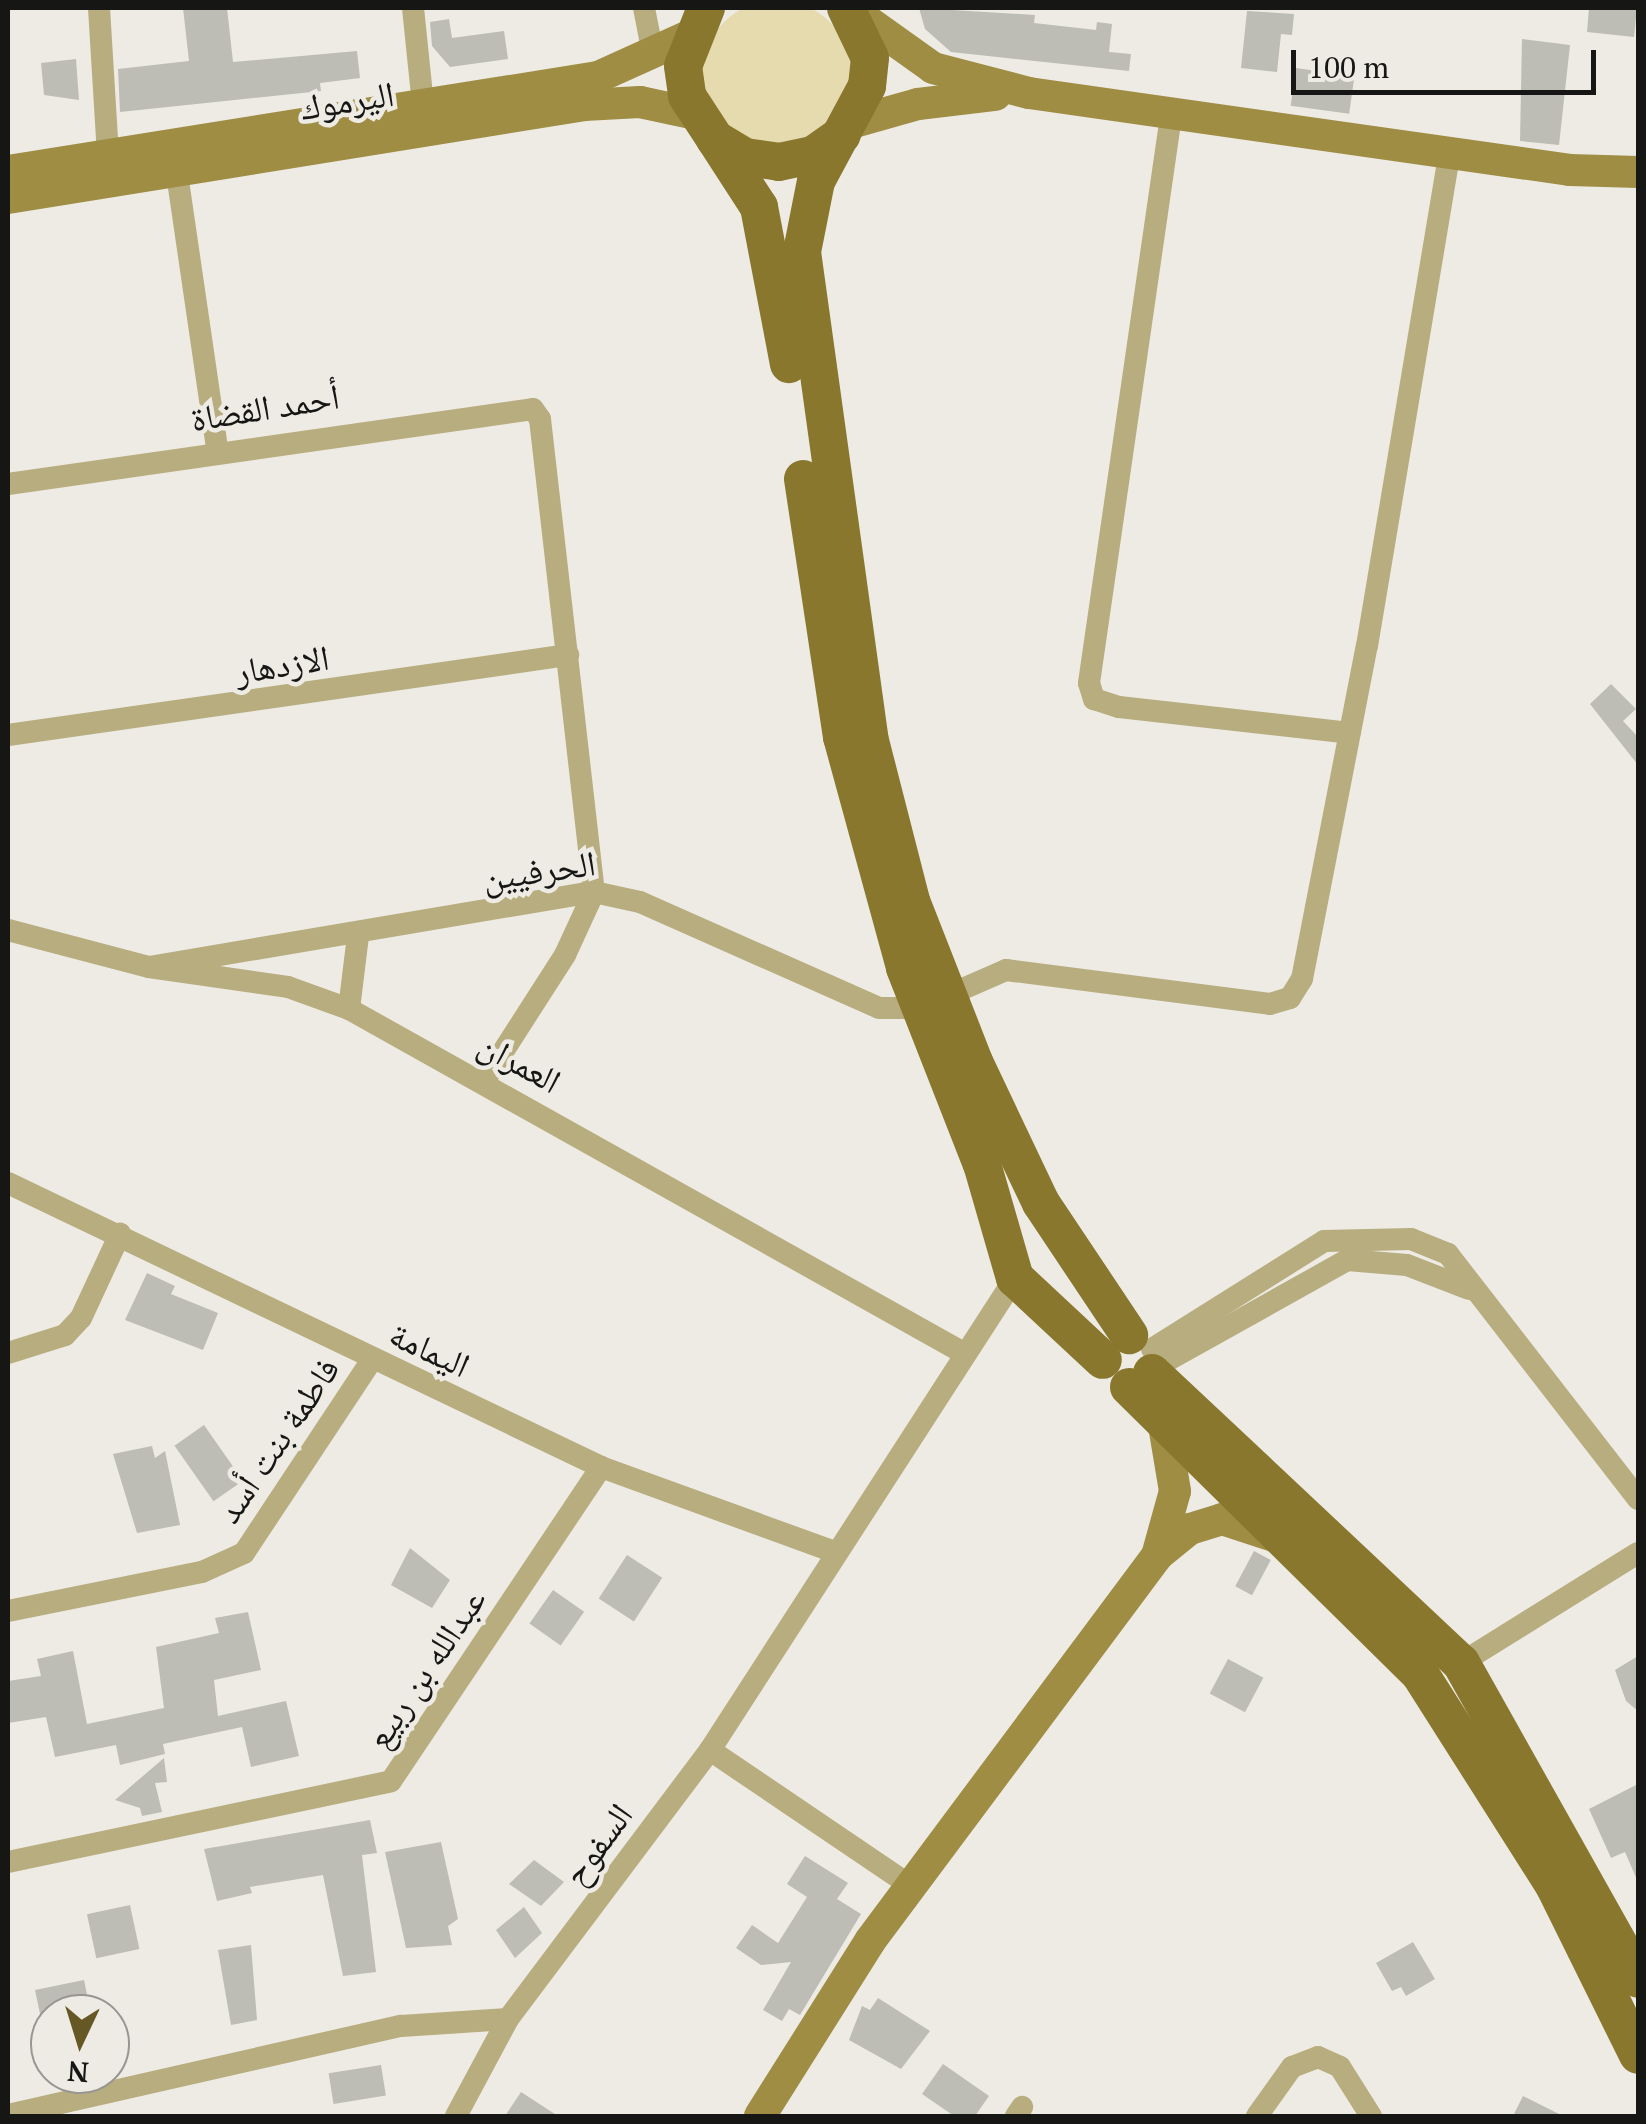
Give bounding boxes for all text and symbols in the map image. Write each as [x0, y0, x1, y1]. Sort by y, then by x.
scale bar [1296, 30, 1601, 92]
text: 100 m [1308, 47, 1389, 87]
street label: اليرموك [297, 72, 397, 128]
street label: أحمد القضاة [188, 375, 342, 439]
street label: الازدهار [232, 636, 332, 692]
street label: الحرفيين [480, 841, 598, 899]
street label: العمران [471, 1022, 569, 1102]
street label: اليمامة [383, 1312, 477, 1386]
street label: فاطمة بنت أسد [206, 1349, 348, 1531]
street label: عبدالله بن ربيع [356, 1580, 494, 1756]
street label: السفوح [553, 1795, 641, 1893]
north arrow [30, 1994, 130, 2094]
text: N [66, 2053, 90, 2092]

